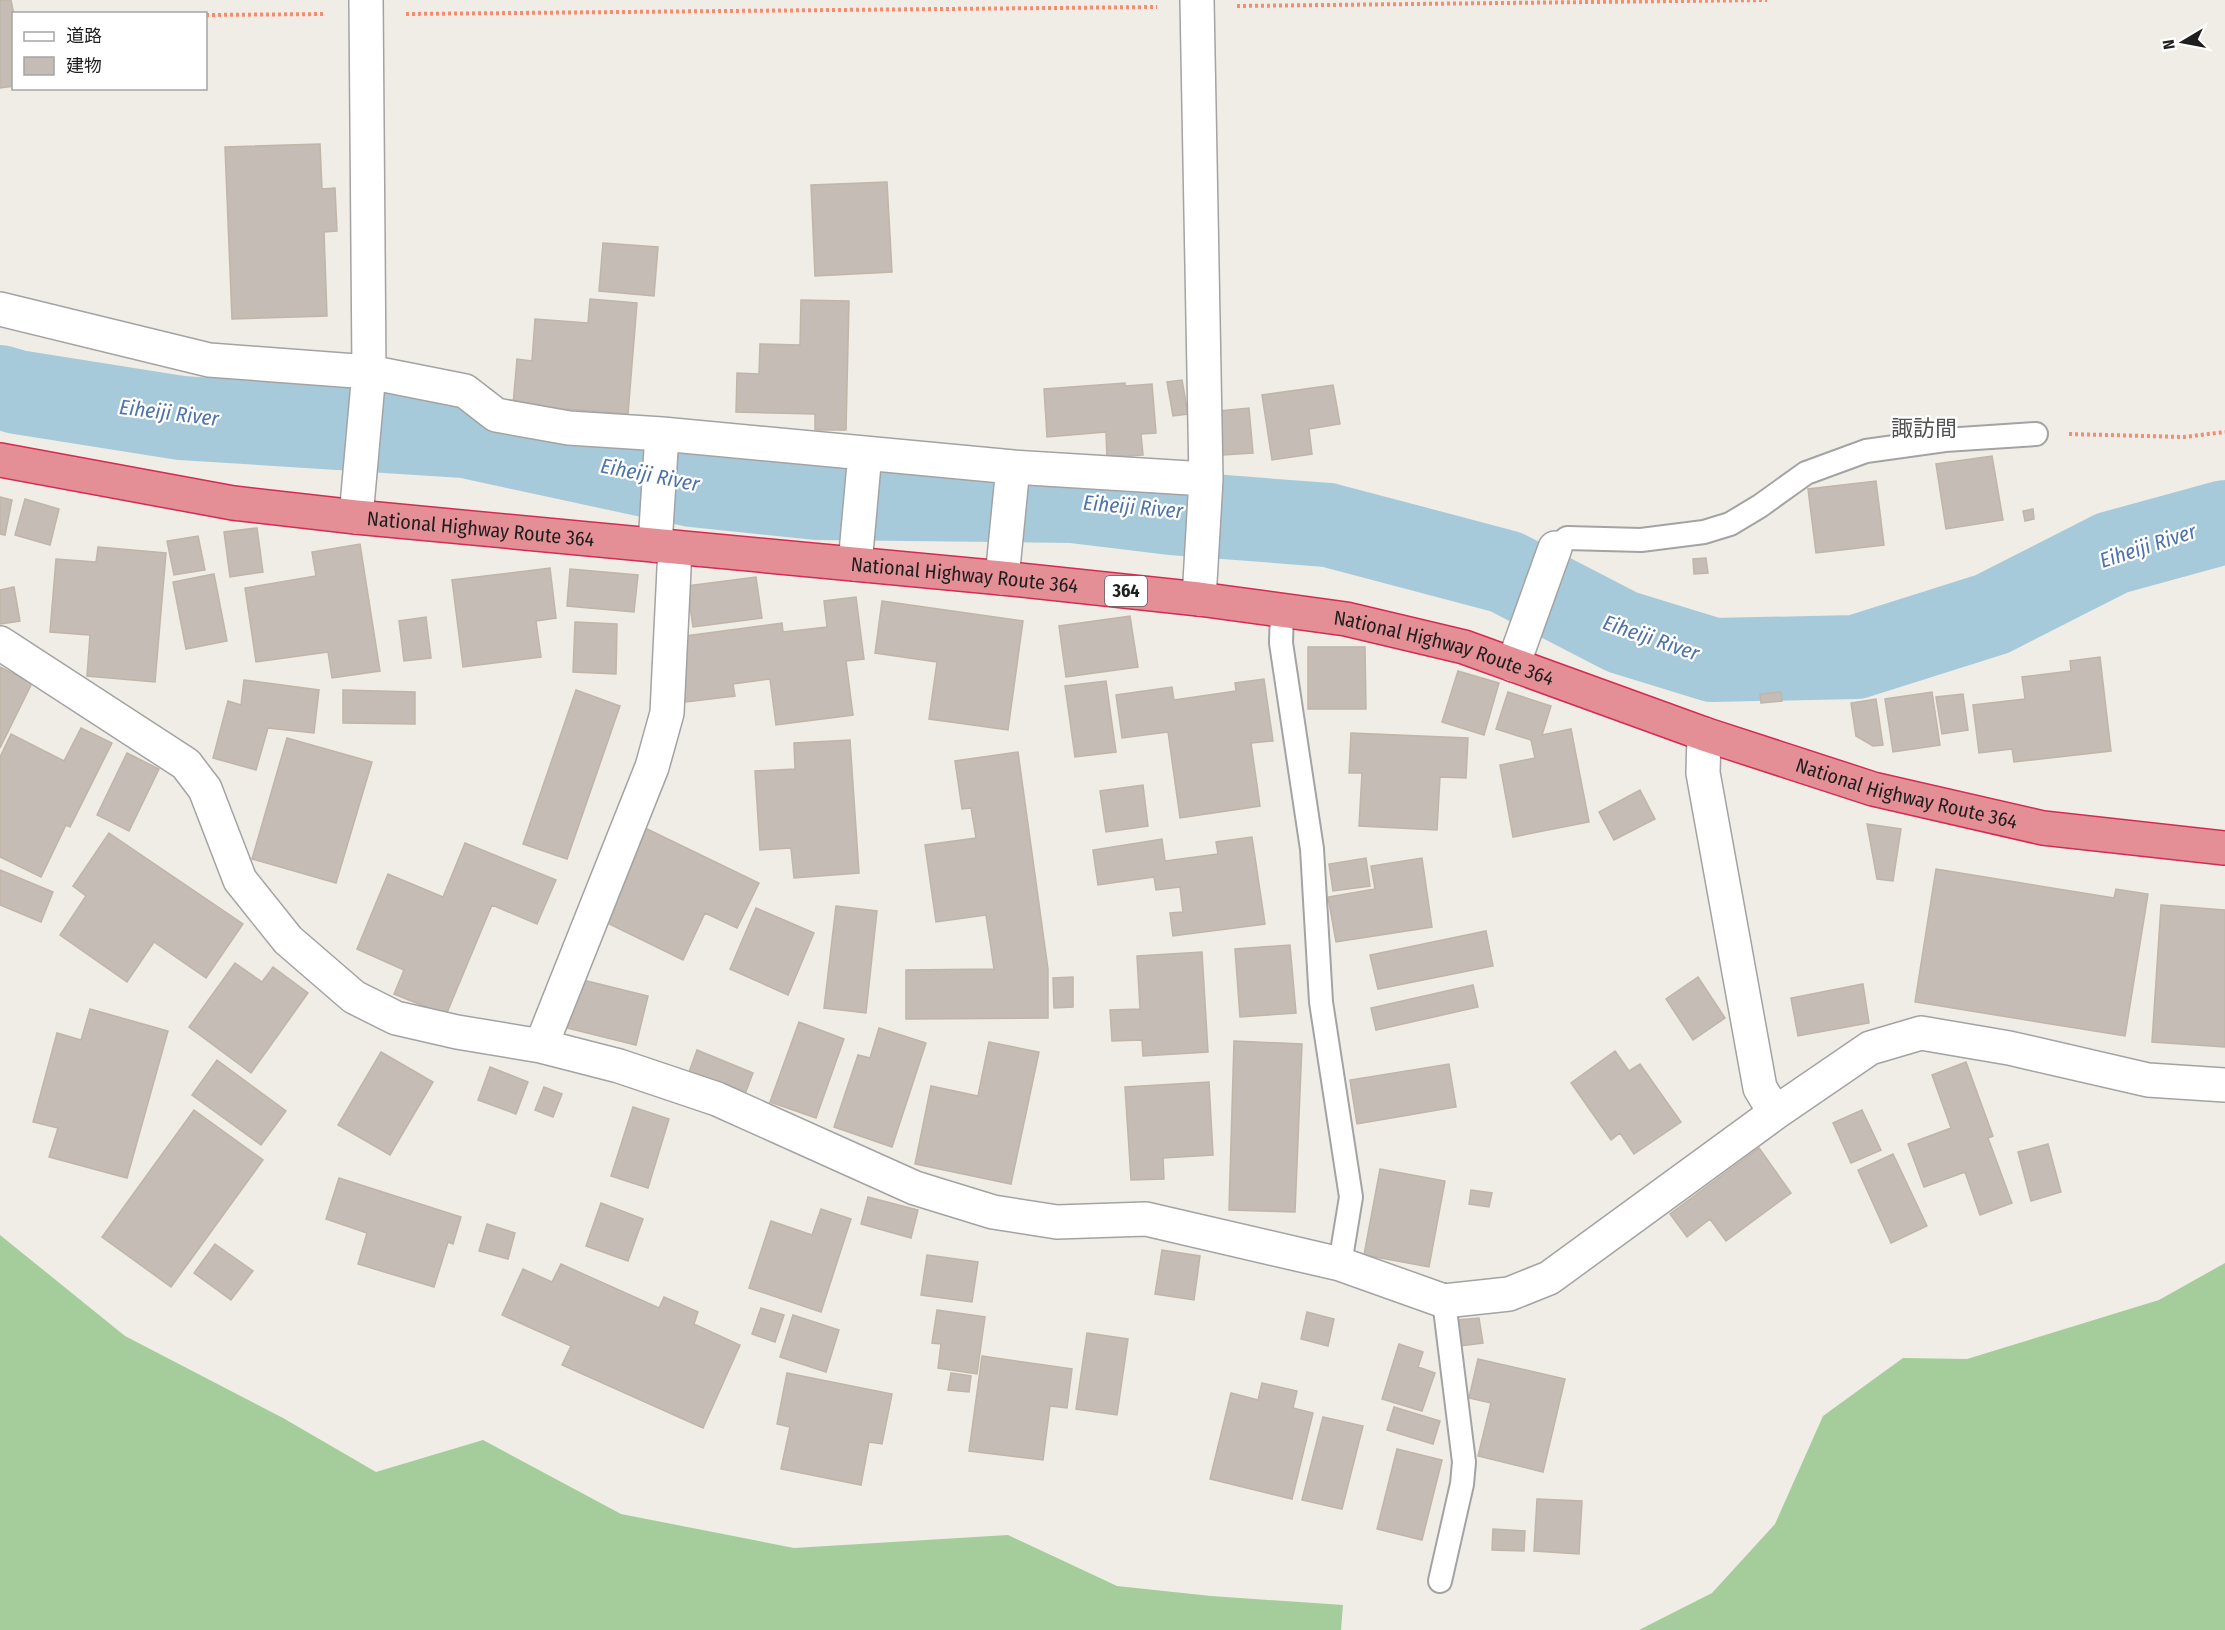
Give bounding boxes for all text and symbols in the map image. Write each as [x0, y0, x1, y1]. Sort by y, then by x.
legend [12, 12, 207, 90]
north arrow [2153, 12, 2213, 72]
text: 道路 [66, 25, 102, 47]
text: N [2159, 38, 2179, 51]
text: 建物 [66, 55, 102, 77]
water label: Eiheiji River [118, 394, 221, 432]
district label: 諏訪間 [1891, 415, 1957, 442]
water label: Eiheiji River [598, 453, 702, 497]
water label: Eiheiji River [1082, 490, 1185, 524]
street label: National Highway Route 364 [366, 506, 596, 551]
water label: Eiheiji River [2096, 518, 2200, 574]
street label: National Highway Route 364 [850, 552, 1080, 598]
road number: 364 [1105, 576, 1147, 606]
street label: National Highway Route 364 [1332, 605, 1558, 691]
water label: Eiheiji River [1599, 609, 1703, 667]
street label: National Highway Route 364 [1793, 753, 2020, 834]

